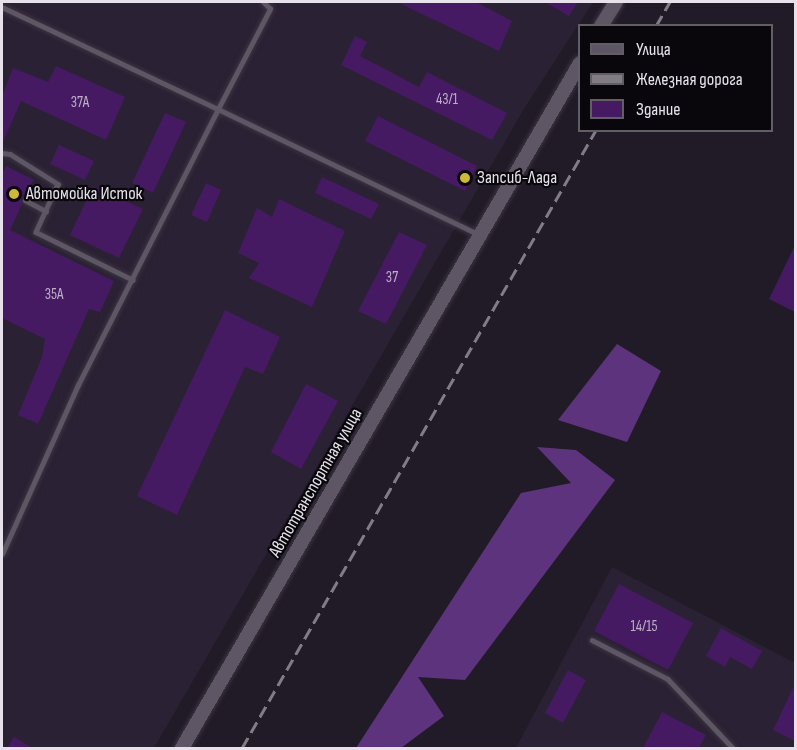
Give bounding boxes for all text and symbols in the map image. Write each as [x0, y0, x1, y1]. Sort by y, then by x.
legend [578, 24, 773, 132]
text: Улица [636, 39, 671, 60]
text: Железная дорога [636, 69, 743, 90]
house number: 43/1 [436, 91, 458, 109]
house number: 37А [71, 94, 89, 112]
text: Здание [636, 99, 681, 120]
place label: Запсиб-Лада [477, 167, 557, 189]
marker: Запсиб-Лада [458, 171, 472, 185]
place label: Автомойка Исток [26, 183, 142, 205]
marker: Автомойка Исток [7, 187, 21, 201]
house number: 37 [386, 269, 398, 287]
house number: 35А [45, 286, 63, 304]
street label: Автотранспортная улица [265, 405, 367, 561]
house number: 14/15 [630, 618, 658, 636]

